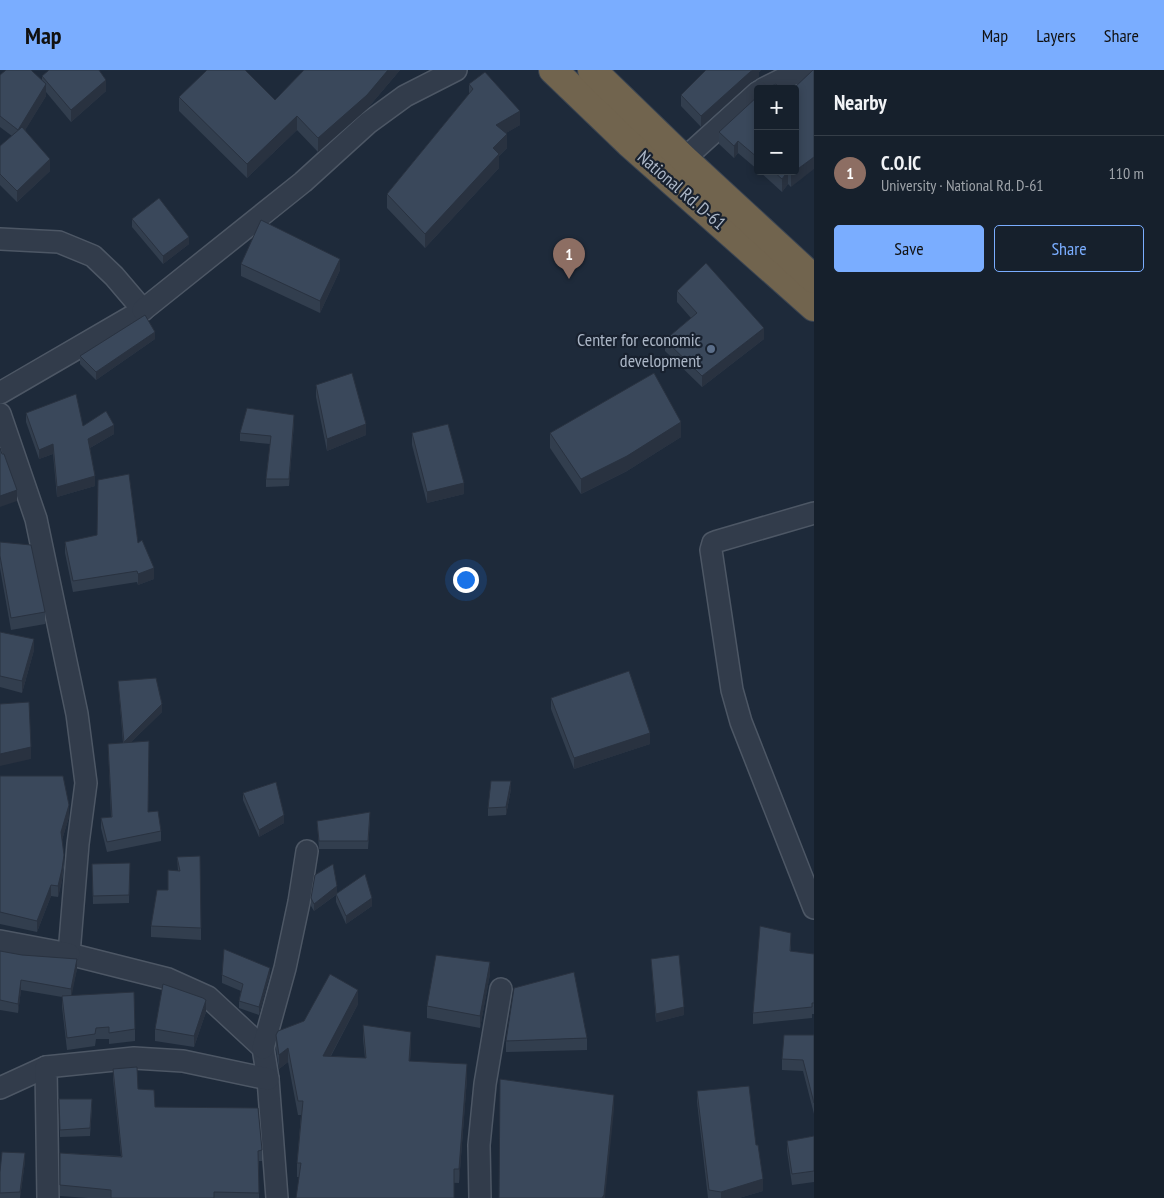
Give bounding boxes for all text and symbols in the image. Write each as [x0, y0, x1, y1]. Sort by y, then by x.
text: Map [25, 20, 62, 51]
text: Map [982, 24, 1008, 47]
text: Layers [1036, 24, 1076, 47]
text: Share [1104, 24, 1139, 47]
map controls [754, 85, 799, 175]
button: + [754, 85, 799, 130]
text: Nearby [834, 89, 887, 116]
button: − [754, 130, 799, 175]
street label: National Rd. D-61 [633, 145, 731, 235]
text: C.O.IC [881, 151, 921, 175]
text: 1 [846, 163, 854, 183]
text: 110 m [1109, 163, 1144, 183]
text: University · National Rd. D-61 [881, 175, 1044, 195]
button: Save [834, 225, 984, 272]
button: Share [994, 225, 1144, 272]
pin: 1 [553, 238, 585, 279]
place label: Center for economic development [577, 328, 702, 372]
marker: Center for economic development [705, 343, 717, 355]
your location [453, 567, 479, 593]

